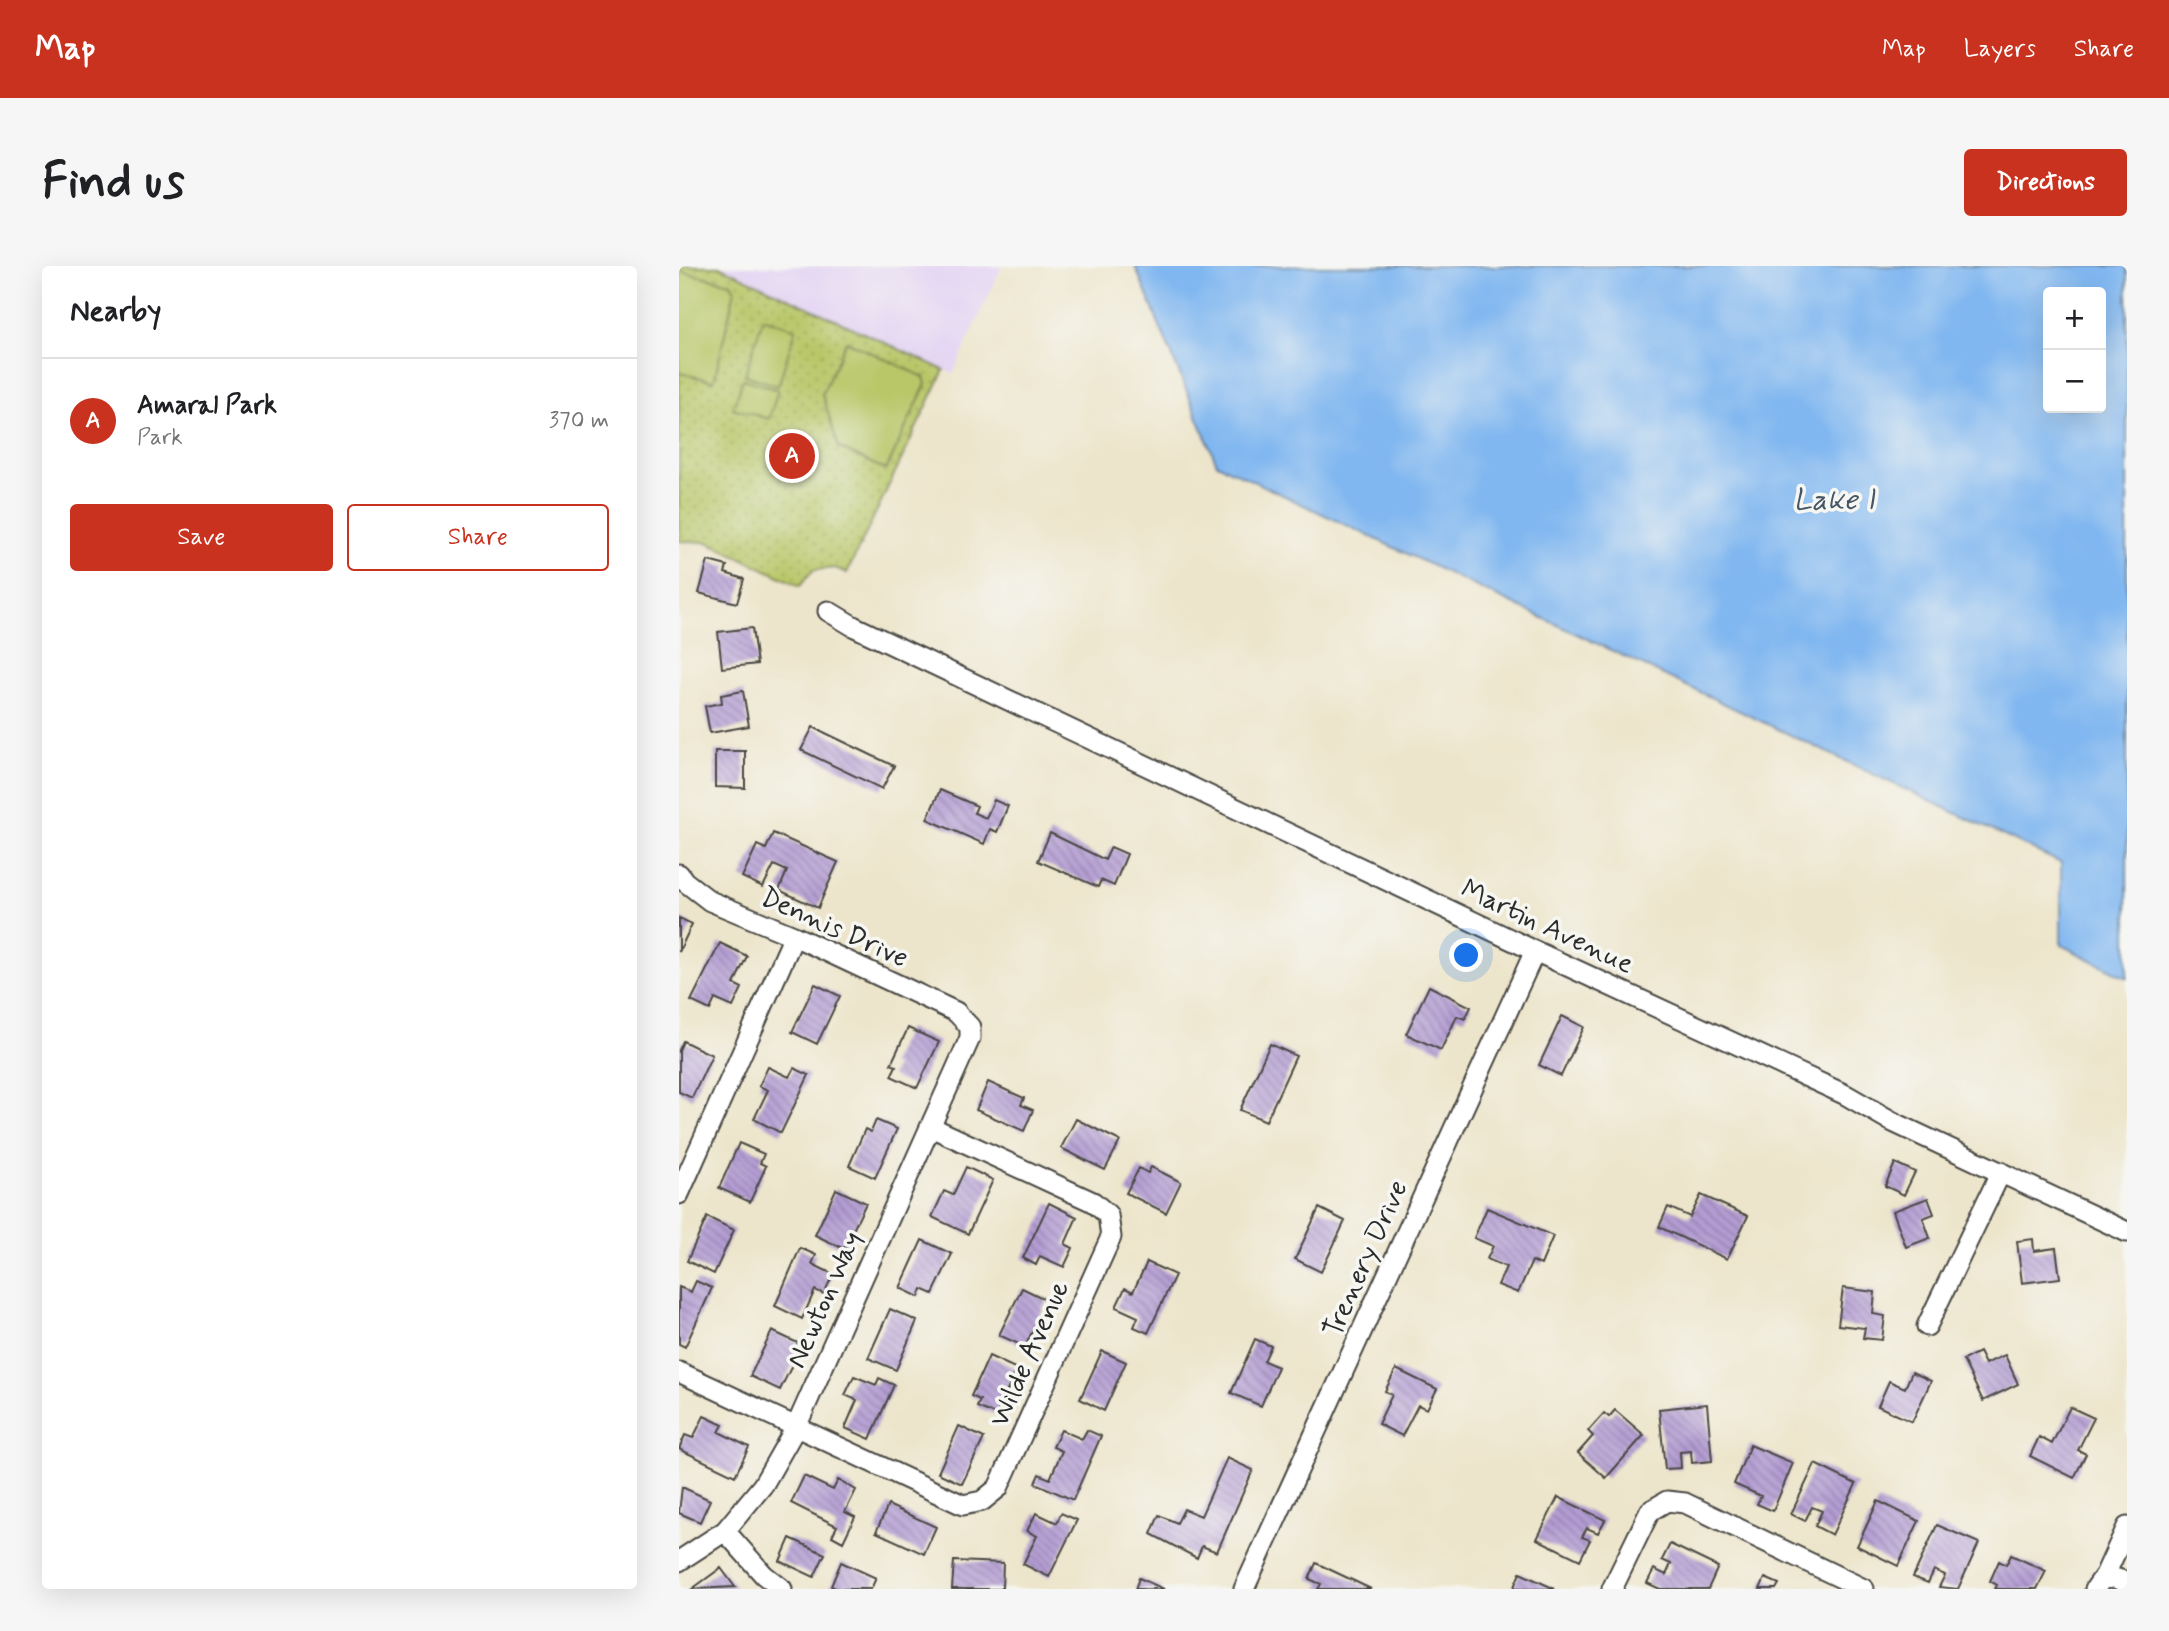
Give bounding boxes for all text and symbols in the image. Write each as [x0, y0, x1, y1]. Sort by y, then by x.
text: Map [35, 27, 95, 71]
text: Map [1882, 34, 1926, 65]
text: Layers [1964, 34, 2036, 65]
text: Share [2074, 34, 2134, 65]
button: Directions [1964, 149, 2127, 216]
text: Find us [42, 150, 185, 215]
map controls [2043, 287, 2106, 413]
button: + [2043, 287, 2106, 350]
text: Nearby [70, 292, 161, 331]
button: − [2043, 350, 2106, 413]
text: Amaral Park [137, 389, 277, 423]
text: A [85, 406, 101, 436]
text: 370 m [549, 406, 609, 436]
text: Park [137, 423, 183, 453]
pin: A [769, 430, 815, 482]
water label: Lake I [1793, 481, 1876, 520]
button: Save [70, 504, 333, 571]
button: Share [347, 504, 609, 571]
street label: Martin Avenue [1455, 871, 1639, 983]
street label: Dennis Drive [754, 879, 914, 977]
your location [1449, 938, 1483, 972]
street label: Trenery Drive [1315, 1175, 1417, 1343]
street label: Newton Way [779, 1226, 872, 1374]
street label: Wilde Avenue [982, 1275, 1079, 1433]

